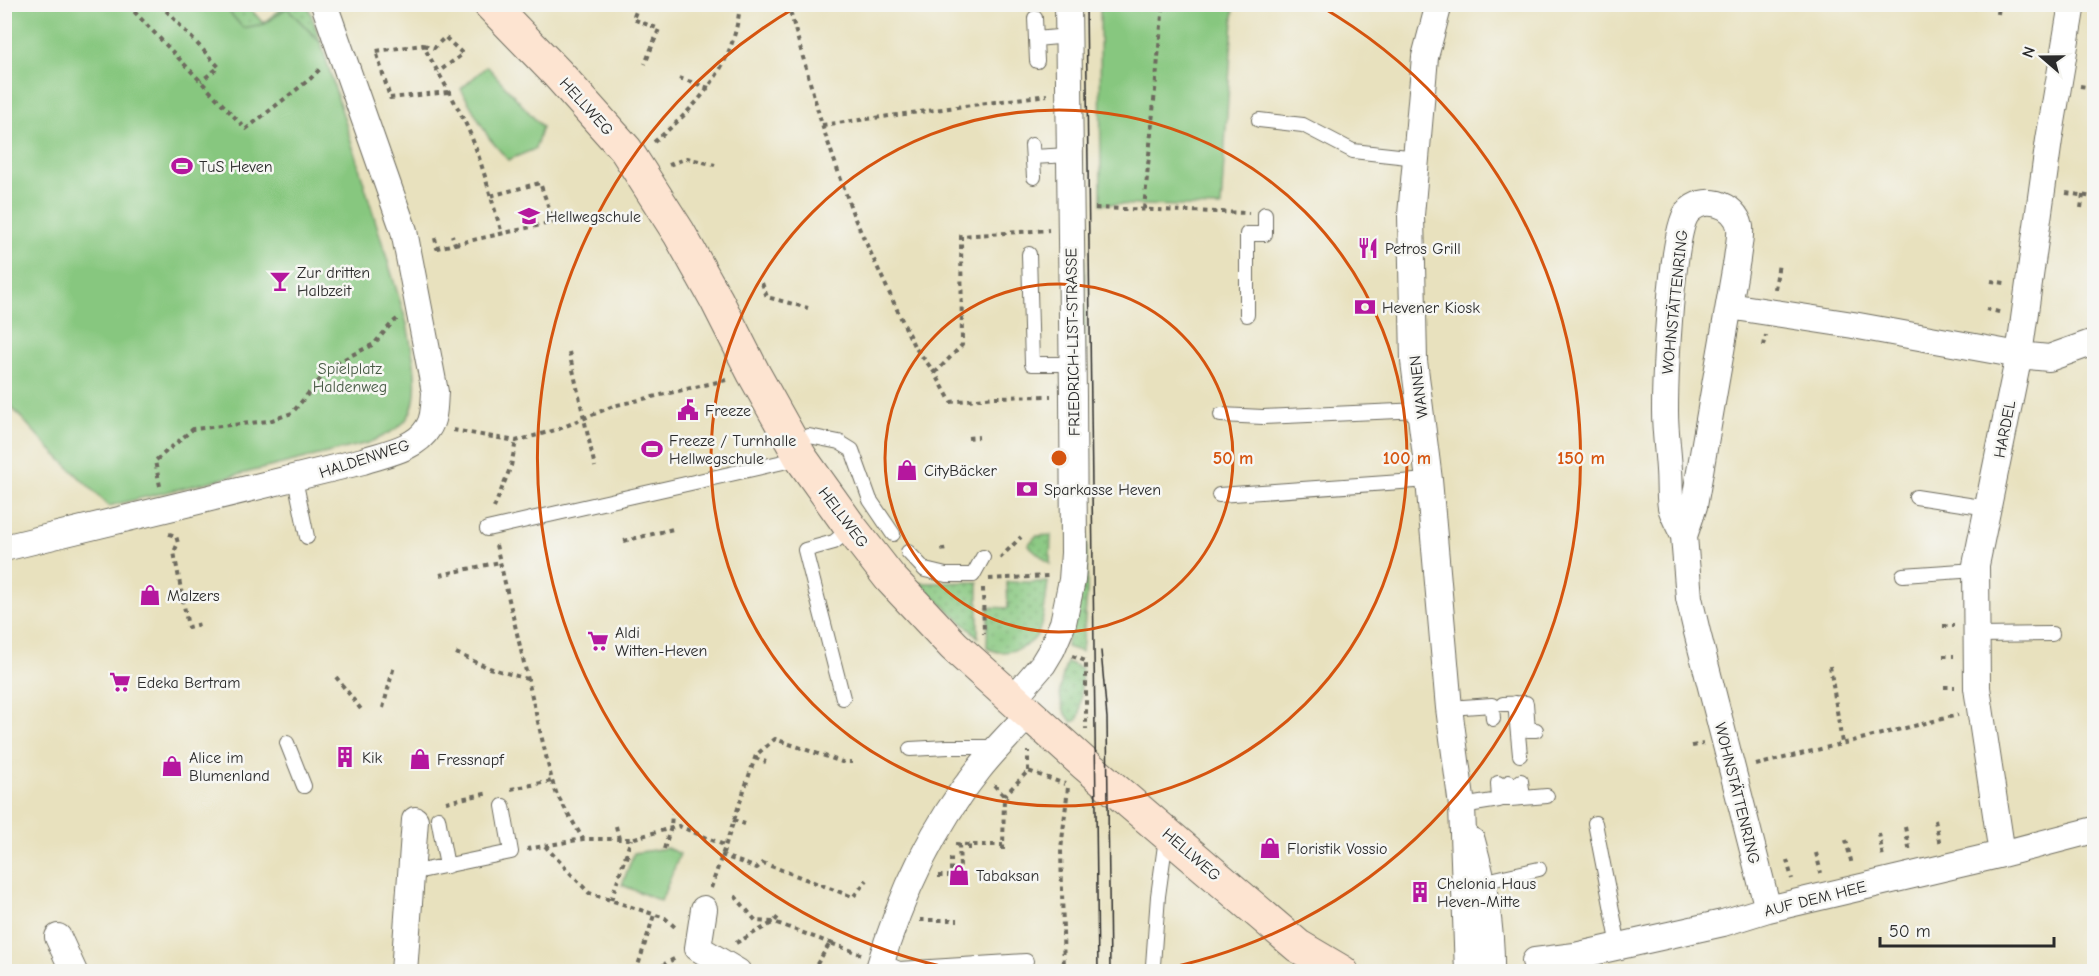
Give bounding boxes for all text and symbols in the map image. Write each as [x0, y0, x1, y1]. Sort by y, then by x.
north arrow [2012, 27, 2072, 87]
text: N [2019, 44, 2039, 60]
street label: HELLWEG [556, 74, 617, 139]
sports icon: TuS Heven [170, 154, 194, 178]
place label: TuS Heven [199, 158, 273, 176]
school or university icon: Hellwegschule [517, 204, 541, 228]
place label: Hellwegschule [546, 208, 641, 226]
street label: WOHNSTÄTTENRING [1658, 229, 1692, 375]
restaurant icon: Petros Grill [1356, 236, 1380, 260]
place label: Petros Grill [1385, 240, 1461, 258]
street label: FRIEDRICH-LIST-STRASSE [1062, 247, 1084, 436]
place label: Zur dritten Halbzeit [297, 264, 370, 300]
bar icon: Zur dritten Halbzeit [268, 269, 292, 293]
bank icon: Hevener Kiosk [1353, 295, 1377, 319]
place label: Hevener Kiosk [1382, 299, 1480, 317]
street label: WANNEN [1406, 354, 1432, 420]
park label: Spielplatz Haldenweg [313, 360, 387, 396]
public building icon: Freeze [676, 398, 700, 422]
street label: HARDEL [1991, 399, 2019, 459]
place label: Freeze [705, 402, 751, 420]
place label: Freeze / Turnhalle Hellwegschule [669, 432, 796, 468]
street label: HALDENWEG [317, 436, 412, 482]
sports icon: Freeze / Turnhalle Hellwegschule [640, 437, 664, 461]
centre of rings [1049, 448, 1069, 468]
text: 50 m [1213, 448, 1253, 469]
text: 100 m [1383, 448, 1431, 469]
text: 150 m [1557, 448, 1605, 469]
shop icon: CityBäcker [895, 458, 919, 482]
place label: CityBäcker [924, 462, 997, 480]
bank icon: Sparkasse Heven [1015, 477, 1039, 501]
place label: Sparkasse Heven [1044, 481, 1161, 499]
street label: HELLWEG [815, 484, 872, 551]
shop icon: Malzers [138, 583, 162, 607]
place label: Malzers [167, 587, 220, 605]
place label: Aldi Witten-Heven [615, 624, 707, 660]
supermarket icon: Aldi Witten-Heven [586, 629, 610, 653]
supermarket icon: Edeka Bertram [108, 670, 132, 694]
place label: Edeka Bertram [137, 674, 241, 692]
street label: WOHNSTÄTTENRING [1711, 721, 1763, 866]
building icon: Kik [333, 745, 357, 769]
shop icon: Fressnapf [408, 747, 432, 771]
place label: Alice im Blumenland [189, 749, 270, 785]
place label: Kik [362, 749, 383, 767]
place label: Fressnapf [437, 751, 505, 769]
shop icon: Alice im Blumenland [160, 754, 184, 778]
street label: HELLWEG [1159, 825, 1224, 885]
shop icon: Floristik Vossio [1258, 836, 1282, 860]
place label: Floristik Vossio [1287, 840, 1388, 858]
shop icon: Tabaksan [947, 863, 971, 887]
place label: Tabaksan [976, 867, 1039, 885]
place label: Chelonia Haus Heven-Mitte [1437, 875, 1536, 911]
street label: AUF DEM HEE [1762, 878, 1868, 920]
building icon: Chelonia Haus Heven-Mitte [1408, 880, 1432, 904]
scale bar [1880, 910, 2054, 948]
text: 50 m [1889, 921, 1931, 942]

